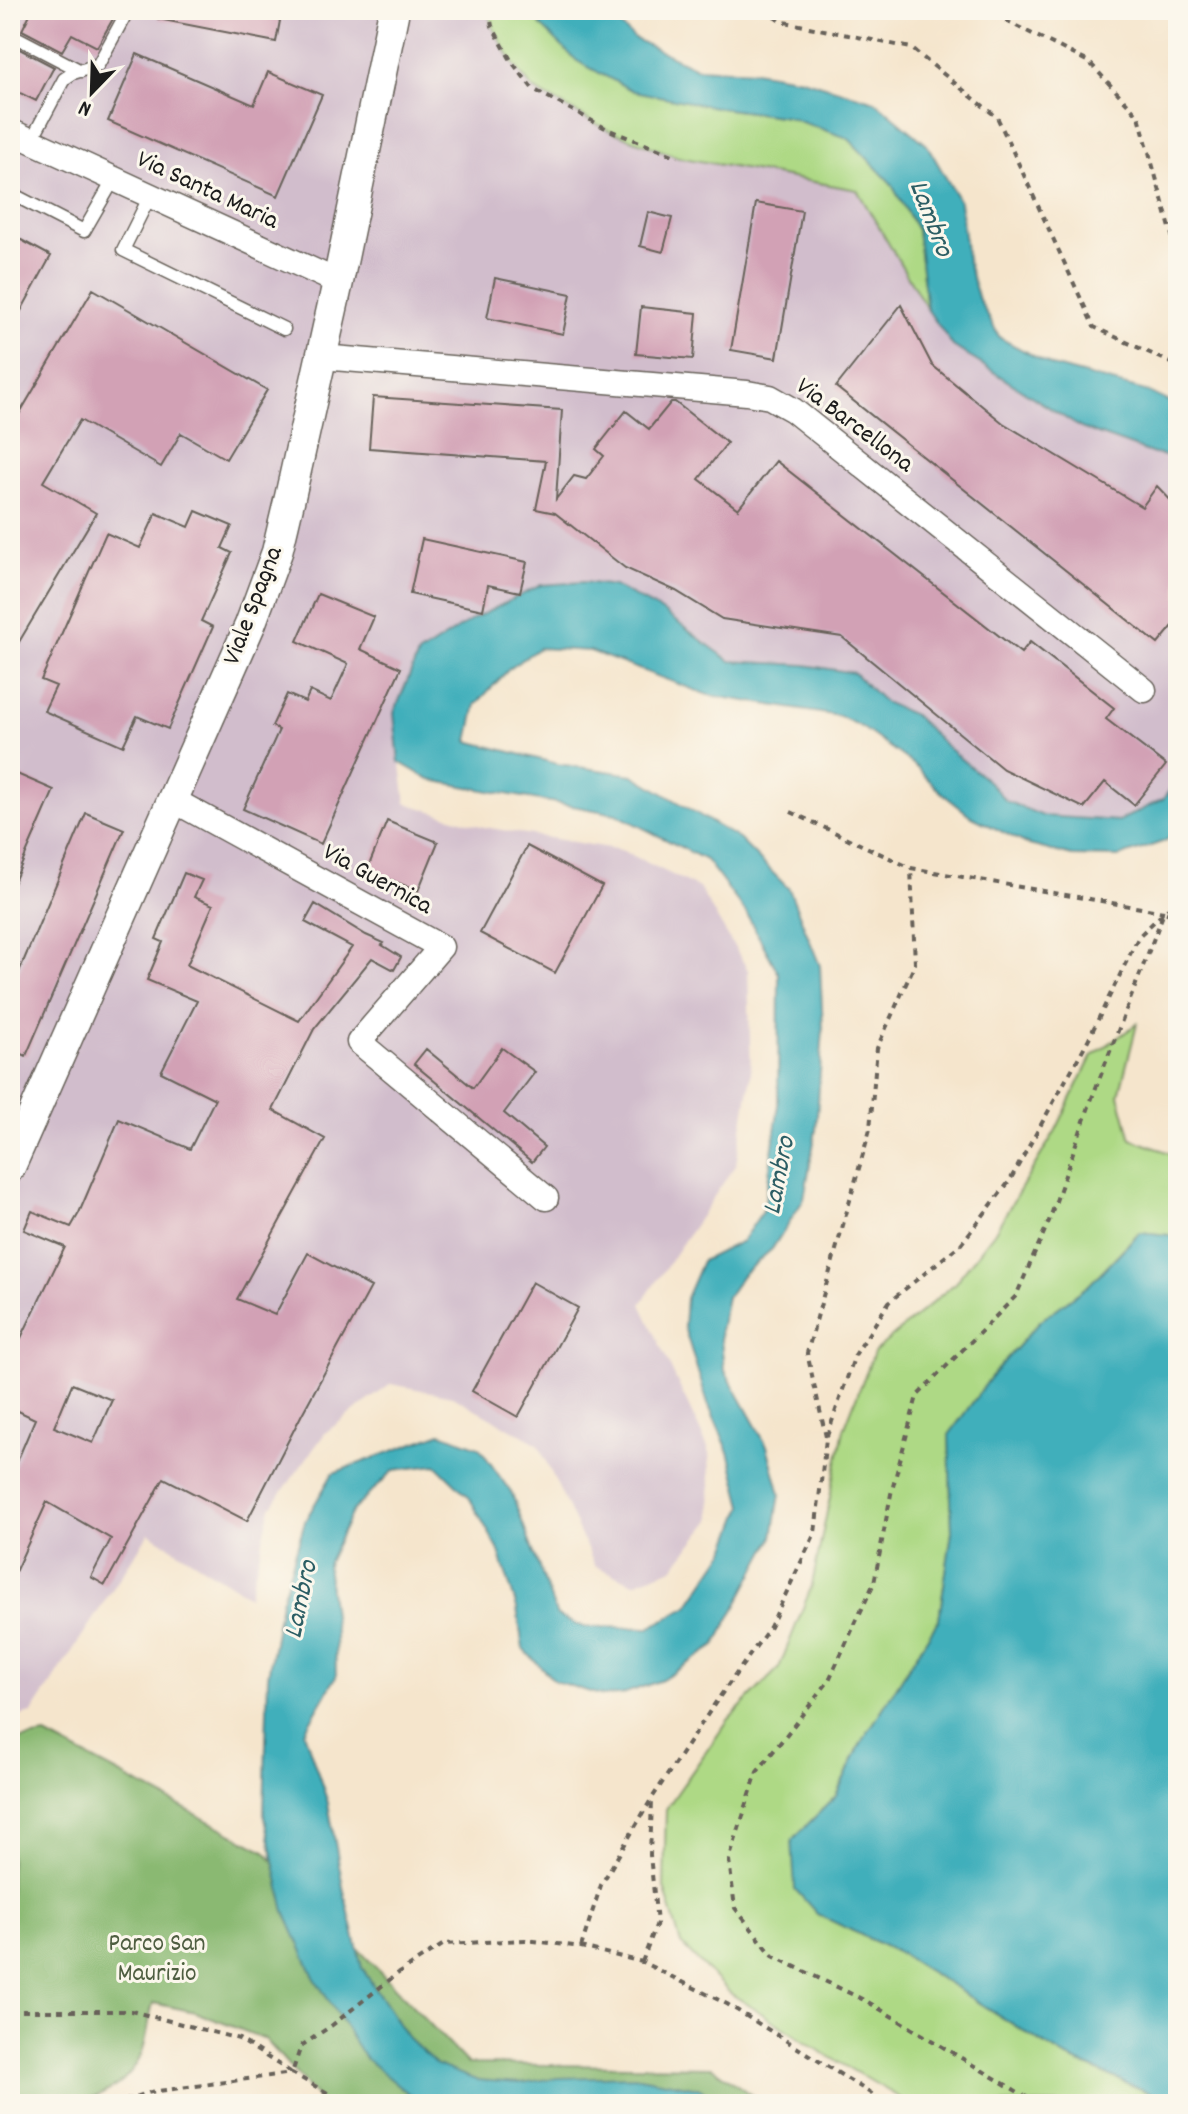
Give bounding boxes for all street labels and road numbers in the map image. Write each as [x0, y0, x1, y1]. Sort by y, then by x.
street label: Via Santa Maria [130, 142, 285, 240]
street label: Via Barcellona [787, 369, 922, 483]
street label: Viale Spagna [214, 541, 294, 671]
street label: Via Guernica [315, 835, 439, 926]

